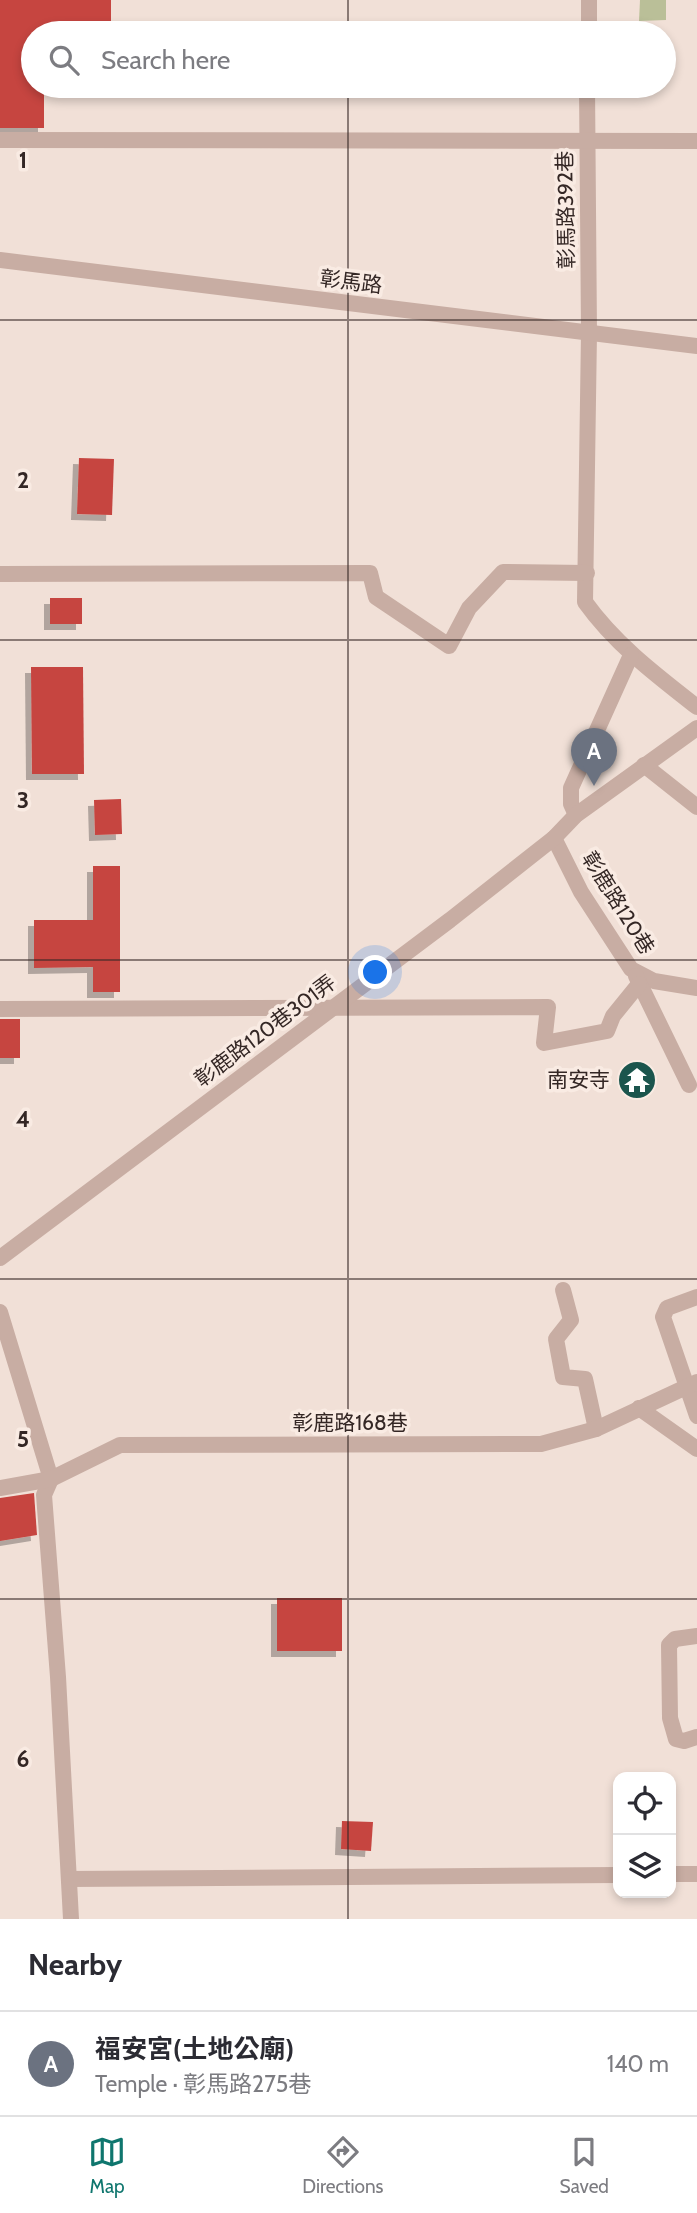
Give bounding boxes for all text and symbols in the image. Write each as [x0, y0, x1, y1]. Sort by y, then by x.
search box [21, 21, 676, 98]
icon: search [45, 41, 83, 79]
text: Search here [101, 44, 230, 76]
text: 1 [19, 146, 27, 174]
street label: 彰馬路392巷 [552, 151, 579, 269]
street label: 彰馬路 [318, 265, 384, 298]
text: 2 [17, 466, 29, 494]
pin: A [571, 728, 617, 786]
text: 3 [17, 786, 29, 814]
street label: 彰鹿路120巷 [577, 847, 660, 959]
your location [358, 955, 392, 989]
street label: 彰鹿路120巷301弄 [189, 969, 340, 1092]
temple icon: 南安寺 [616, 1059, 658, 1101]
place label: 南安寺 [547, 1067, 610, 1092]
text: 4 [16, 1105, 30, 1133]
street label: 彰鹿路168巷 [292, 1410, 408, 1435]
text: 5 [17, 1425, 29, 1453]
text: 6 [17, 1745, 29, 1773]
map controls [613, 1772, 676, 1898]
button: locate [613, 1772, 676, 1835]
button: layers [613, 1835, 676, 1898]
text: Nearby [28, 1946, 122, 1983]
text: 福安宮(土地公廟) [95, 2033, 294, 2065]
text: A [44, 2050, 58, 2078]
text: 140 m [607, 2050, 669, 2078]
text: Temple · 彰馬路275巷 [95, 2070, 311, 2098]
tab: Map [88, 2133, 126, 2198]
tab: Directions [302, 2133, 383, 2198]
tab: Saved [560, 2133, 609, 2198]

